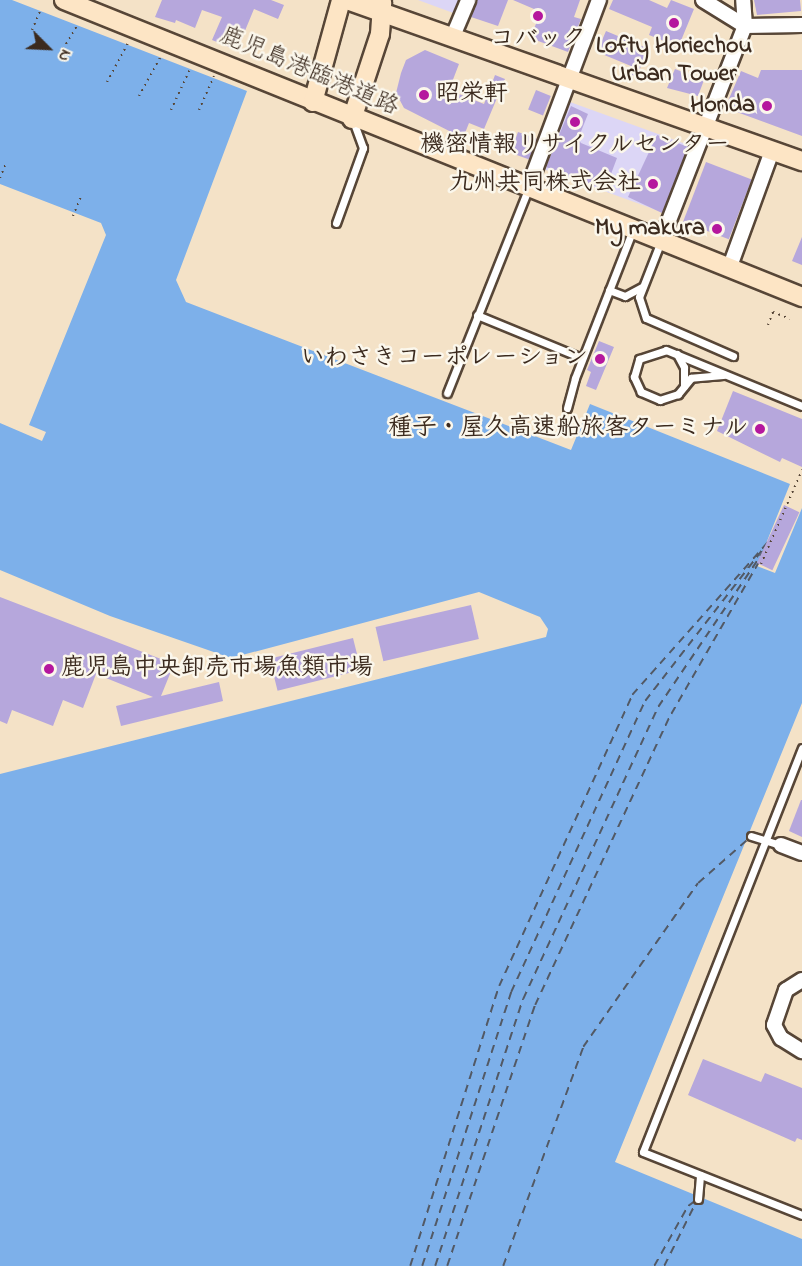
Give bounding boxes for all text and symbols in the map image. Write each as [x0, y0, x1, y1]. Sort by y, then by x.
marker: コバック [531, 9, 545, 23]
marker: Lofty Horiechou Urban Tower [667, 16, 681, 30]
north arrow [18, 18, 78, 78]
street label: 鹿児島港臨港道路 [215, 21, 403, 123]
place label: コバック [490, 26, 586, 54]
place label: Lofty Horiechou Urban Tower [596, 33, 752, 89]
text: N [51, 46, 78, 65]
place label: 昭栄軒 [436, 81, 508, 109]
marker: 昭栄軒 [417, 88, 431, 102]
place label: Honda [690, 92, 755, 120]
marker: Honda [760, 99, 774, 113]
marker: 機密情報リサイクルセンター [568, 115, 582, 129]
place label: 機密情報リサイクルセンター [419, 132, 731, 160]
place label: 九州共同株式会社 [449, 170, 641, 198]
marker: 九州共同株式会社 [646, 177, 660, 191]
place label: My makura [595, 215, 705, 243]
marker: My makura [710, 222, 724, 236]
place label: いわさきコーポレーション [299, 345, 588, 373]
marker: いわさきコーポレーション [593, 352, 607, 366]
place label: 種子・屋久高速船旅客ターミナル [388, 415, 748, 443]
marker: 種子・屋久高速船旅客ターミナル [753, 422, 767, 436]
place label: 鹿児島中央卸売市場魚類市場 [61, 655, 373, 683]
marker: 鹿児島中央卸売市場魚類市場 [42, 662, 56, 676]

